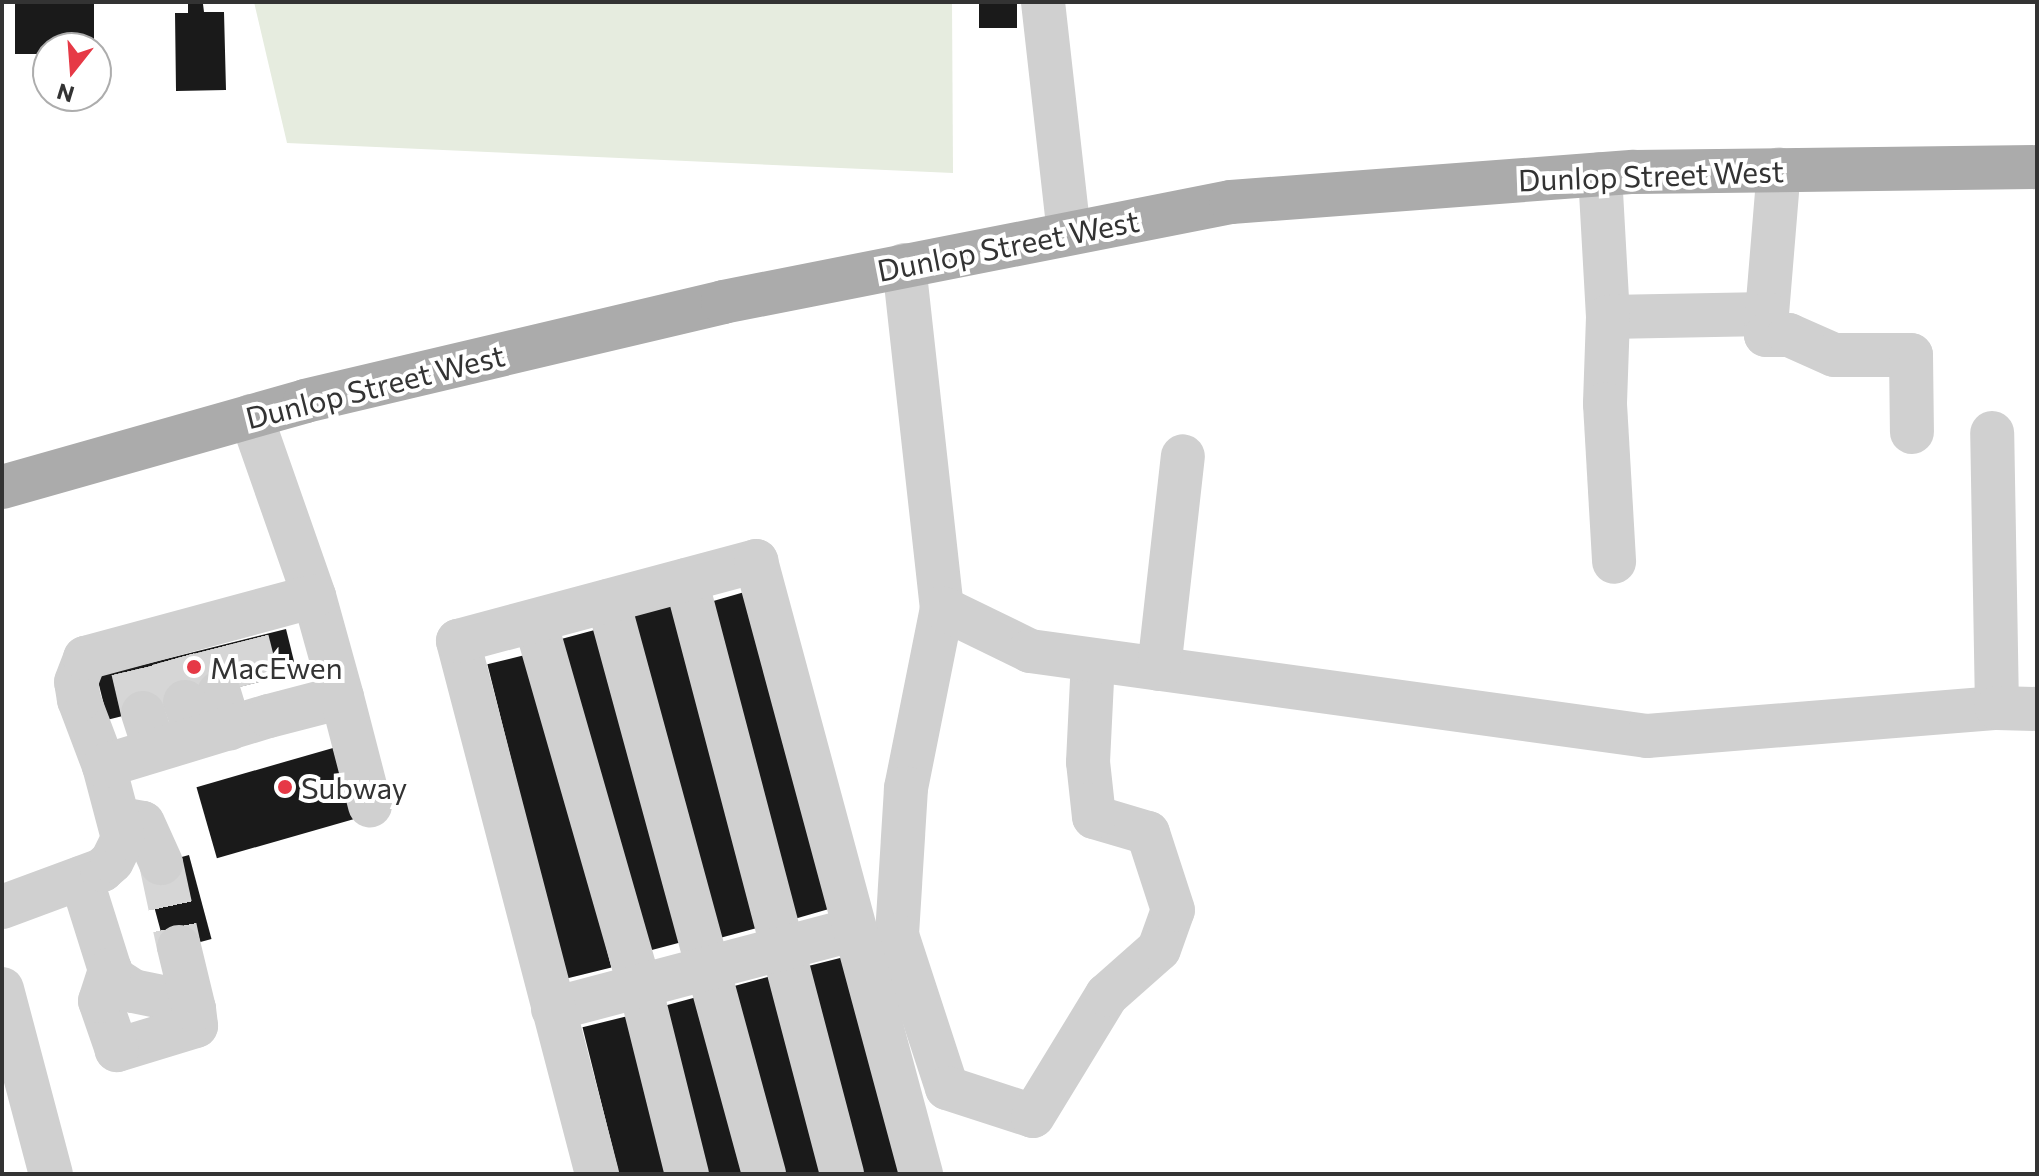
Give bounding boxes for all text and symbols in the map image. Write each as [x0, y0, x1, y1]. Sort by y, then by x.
north arrow [32, 32, 112, 112]
text: N [54, 78, 77, 109]
street label: Dunlop Street West [1518, 152, 1784, 198]
street label: Dunlop Street West [874, 202, 1142, 288]
street label: Dunlop Street West [242, 336, 508, 436]
place label: MacEwen [210, 649, 343, 685]
marker: MacEwen [185, 658, 203, 676]
place label: Subway [301, 769, 407, 805]
marker: Subway [276, 778, 294, 796]

